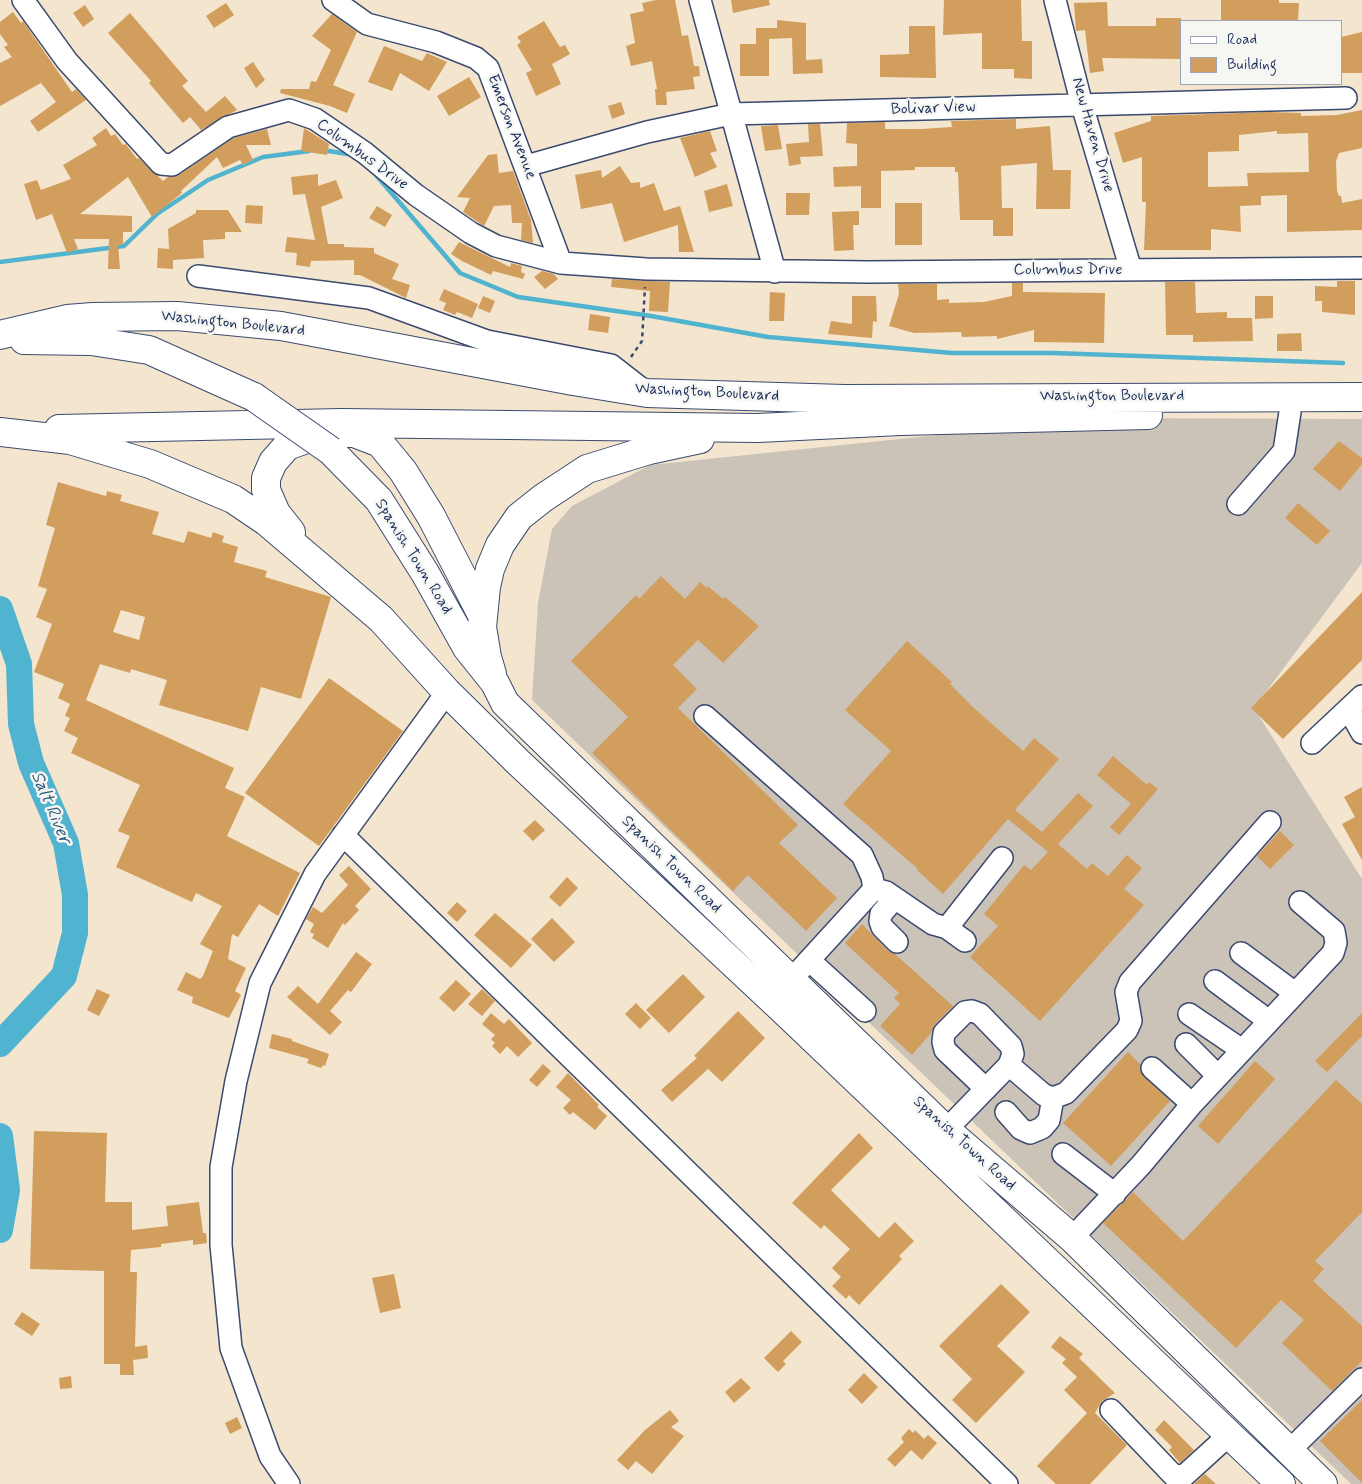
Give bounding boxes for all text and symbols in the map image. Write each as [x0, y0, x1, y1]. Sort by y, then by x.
legend [1180, 20, 1342, 85]
text: Road [1227, 30, 1257, 50]
text: Building [1227, 55, 1277, 75]
street label: Emerson Avenue [482, 72, 540, 182]
street label: New Haven Drive [1066, 75, 1118, 195]
street label: Bolivar View [890, 98, 976, 120]
street label: Columbus Drive [312, 115, 412, 195]
street label: Columbus Drive [1014, 261, 1122, 281]
street label: Washington Boulevard [160, 307, 306, 341]
street label: Washington Boulevard [634, 380, 780, 406]
street label: Washington Boulevard [1040, 387, 1184, 407]
street label: Spanish Town Road [370, 496, 456, 618]
water label: Salt River [25, 768, 75, 848]
street label: Spanish Town Road [617, 812, 725, 918]
street label: Spanish Town Road [909, 1093, 1019, 1195]

